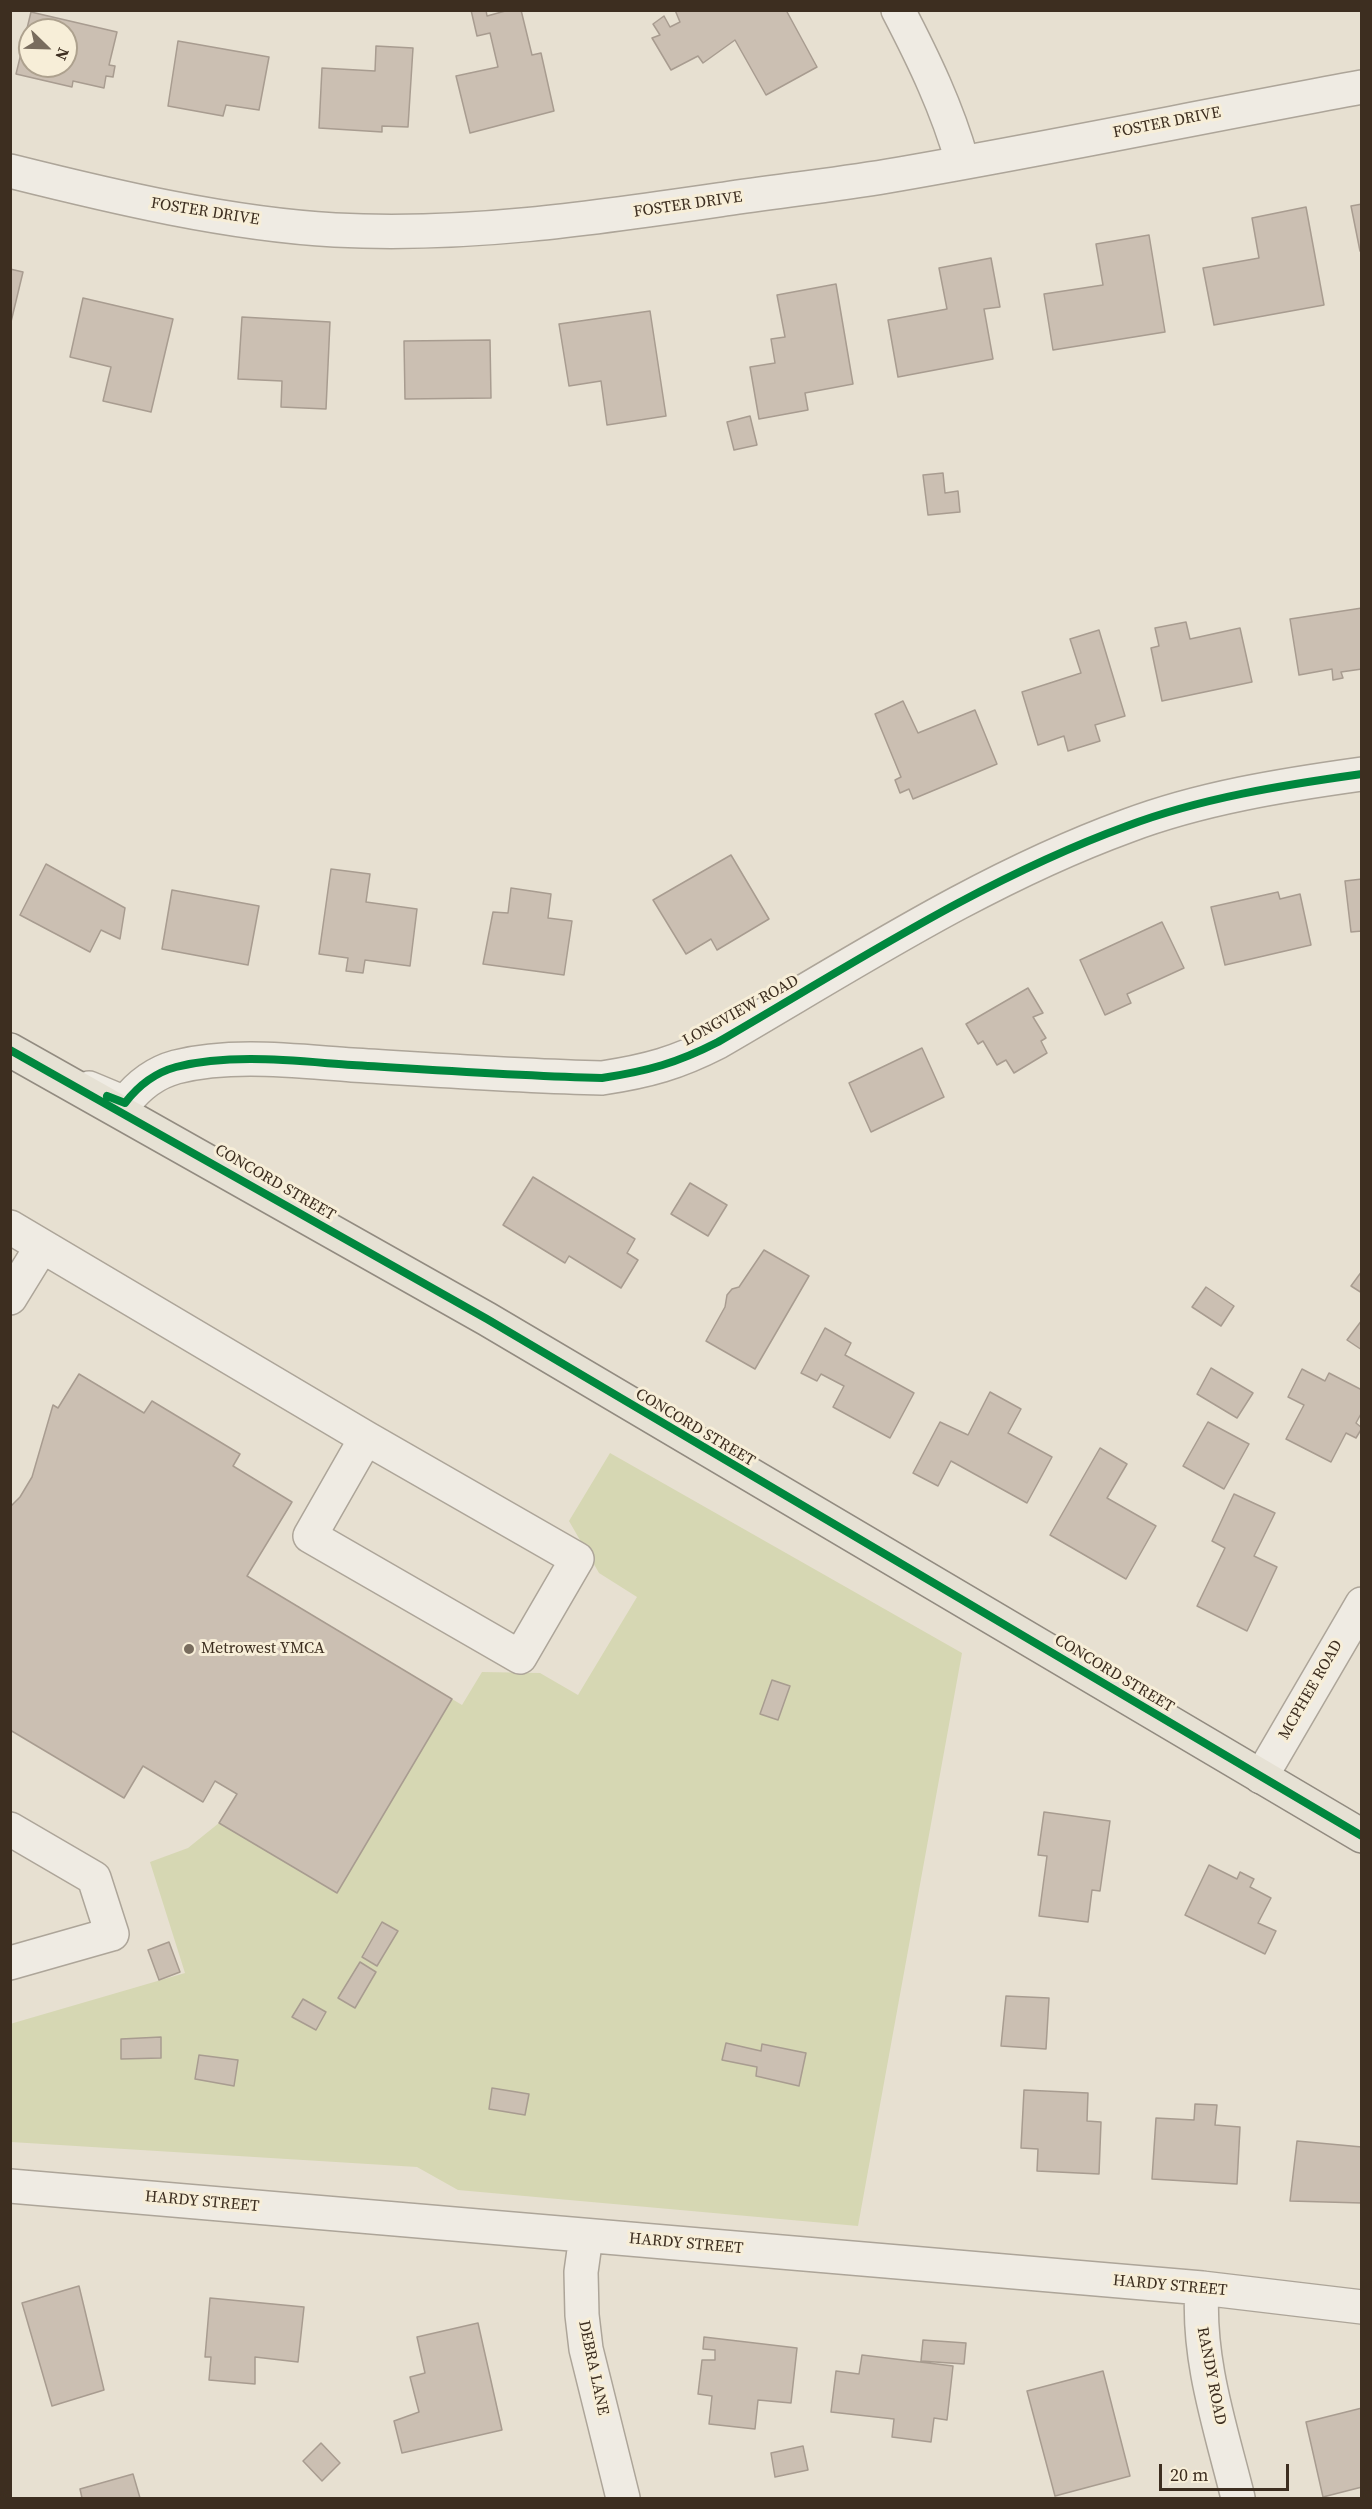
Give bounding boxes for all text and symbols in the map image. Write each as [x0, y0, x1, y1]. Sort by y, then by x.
north arrow [18, 18, 78, 78]
text: N [50, 45, 75, 64]
street label: FOSTER DRIVE [1111, 103, 1223, 143]
street label: FOSTER DRIVE [632, 188, 744, 222]
street label: FOSTER DRIVE [149, 194, 261, 230]
street label: LONGVIEW ROAD [680, 971, 802, 1051]
street label: CONCORD STREET [211, 1141, 339, 1225]
street label: CONCORD STREET [632, 1385, 758, 1471]
street label: CONCORD STREET [1051, 1631, 1177, 1717]
street label: MCPHEE ROAD [1275, 1637, 1347, 1743]
place label: Metrowest YMCA [201, 1639, 325, 1659]
marker: Metrowest YMCA [182, 1642, 196, 1656]
street label: HARDY STREET [144, 2187, 260, 2217]
street label: HARDY STREET [628, 2229, 744, 2259]
street label: HARDY STREET [1112, 2271, 1228, 2301]
street label: DEBRA LANE [574, 2319, 612, 2417]
street label: RANDY ROAD [1192, 2325, 1230, 2427]
scale bar [1162, 2452, 1292, 2490]
text: 20 m [1170, 2462, 1208, 2487]

